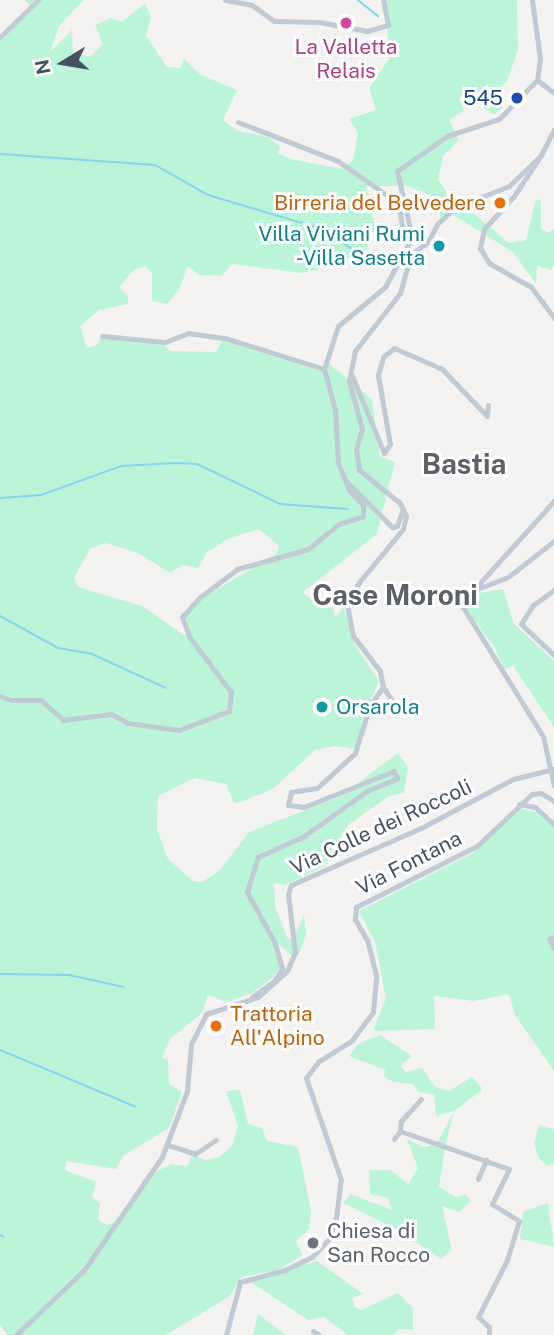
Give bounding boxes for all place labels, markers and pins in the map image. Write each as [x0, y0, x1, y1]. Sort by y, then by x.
marker: La Valletta Relais [338, 15, 354, 31]
place label: La Valletta Relais [294, 34, 398, 84]
place label: 545 [463, 85, 503, 111]
marker: 545 [509, 90, 525, 106]
place label: Birreria del Belvedere [274, 190, 486, 216]
marker: Birreria del Belvedere [492, 195, 508, 211]
place label: Villa Viviani Rumi -Villa Sasetta [258, 221, 425, 271]
marker: Villa Viviani Rumi -Villa Sasetta [431, 238, 447, 254]
place label: Orsarola [336, 694, 419, 720]
marker: Orsarola [314, 699, 330, 715]
place label: Trattoria All'Alpino [230, 1001, 325, 1051]
marker: Trattoria All'Alpino [208, 1018, 224, 1034]
place label: Chiesa di San Rocco [327, 1218, 430, 1268]
marker: Chiesa di San Rocco [305, 1235, 321, 1251]

